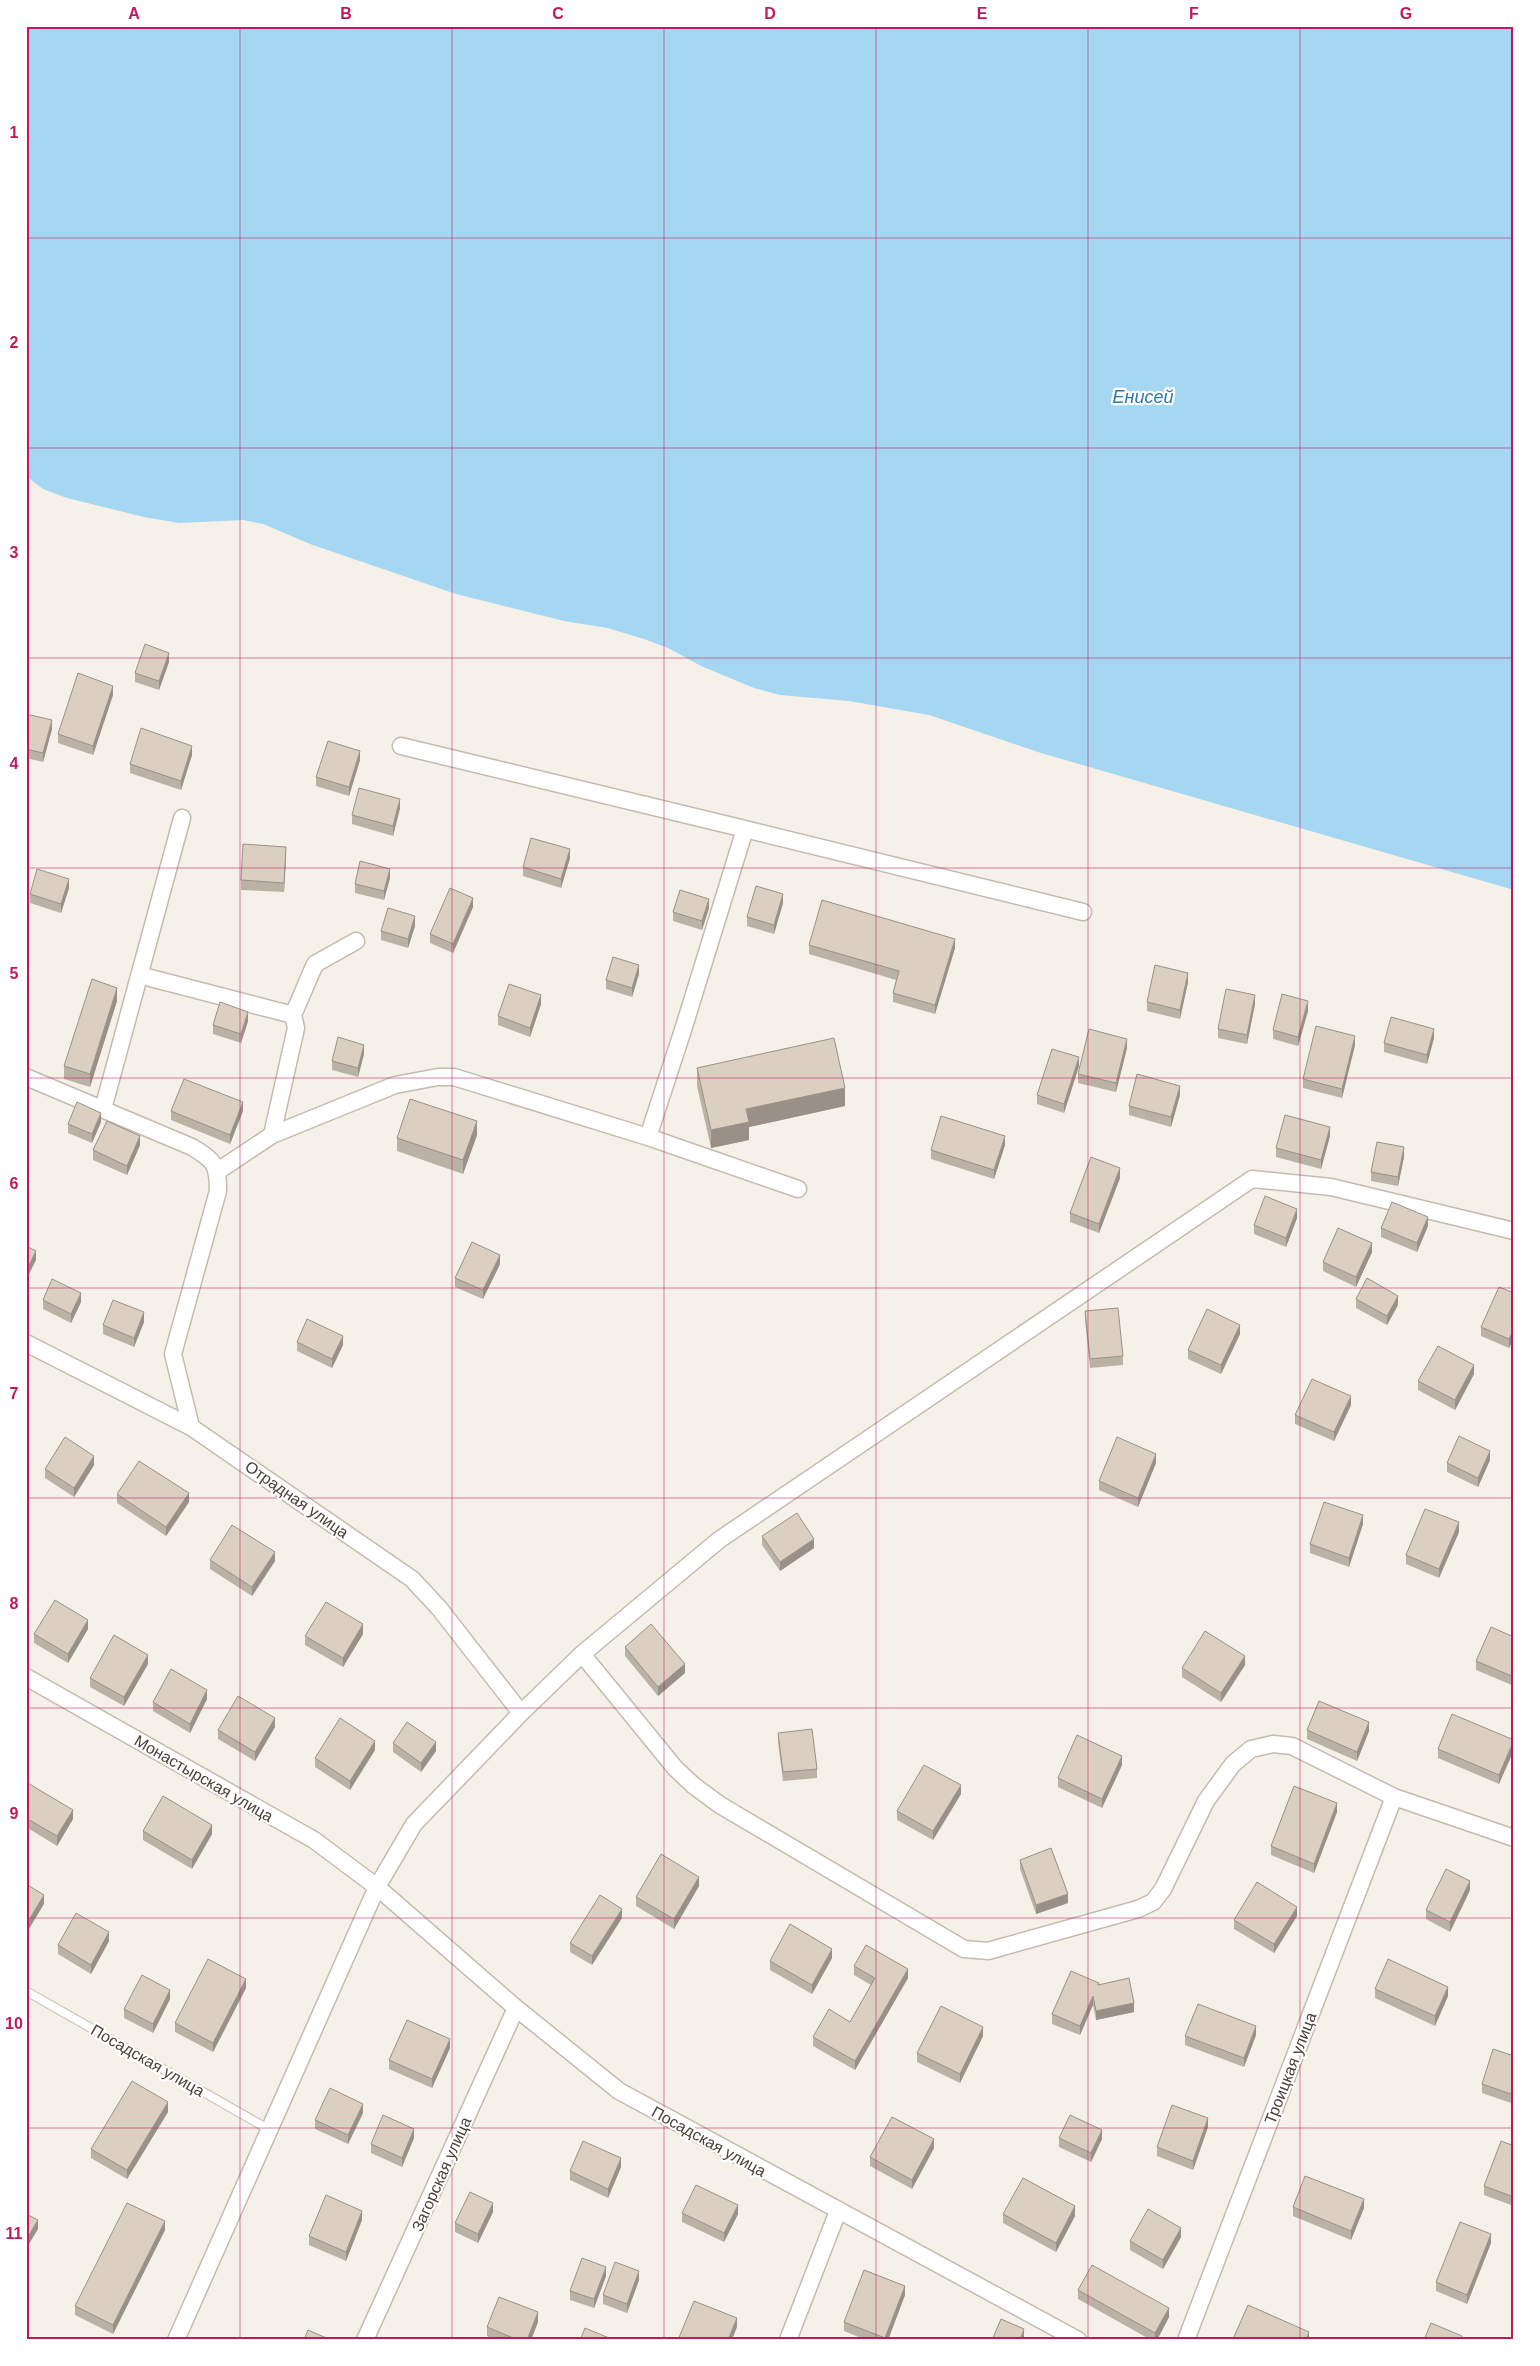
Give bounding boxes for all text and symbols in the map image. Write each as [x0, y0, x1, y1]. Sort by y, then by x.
text: A [128, 5, 140, 22]
text: B [340, 5, 352, 22]
text: C [552, 5, 564, 22]
text: D [764, 5, 776, 22]
text: E [977, 5, 988, 22]
text: F [1189, 5, 1199, 22]
text: G [1400, 5, 1412, 22]
text: 1 [10, 124, 19, 141]
text: 2 [10, 334, 19, 351]
water label: Енисей [1113, 387, 1173, 407]
text: 3 [10, 544, 19, 561]
text: 4 [10, 755, 19, 772]
text: 5 [10, 965, 19, 982]
text: 6 [10, 1175, 19, 1192]
text: 7 [10, 1385, 19, 1402]
street label: Отрадная улица [242, 1458, 352, 1541]
text: 8 [10, 1595, 19, 1612]
street label: Монастырская улица [131, 1732, 276, 1825]
text: 9 [10, 1805, 19, 1822]
street label: Троицкая улица [1261, 2010, 1320, 2126]
text: 10 [5, 2015, 23, 2032]
street label: Посадская улица [88, 2021, 208, 2100]
street label: Посадская улица [649, 2103, 769, 2180]
street label: Загорская улица [409, 2114, 474, 2234]
text: 11 [6, 2225, 23, 2242]

